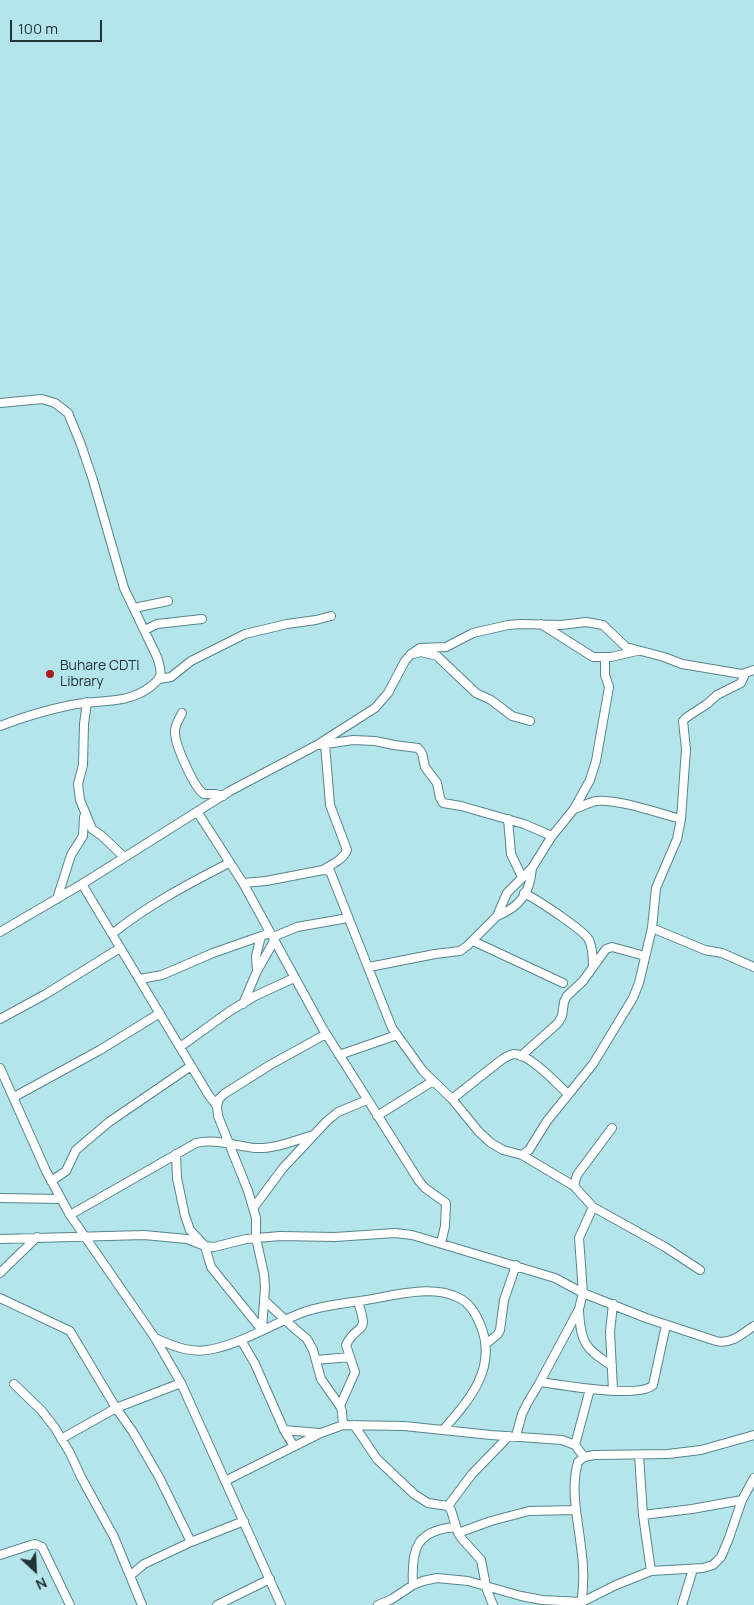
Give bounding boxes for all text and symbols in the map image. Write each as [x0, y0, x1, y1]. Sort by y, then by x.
scale bar [12, 10, 105, 42]
text: 100 m [18, 18, 58, 39]
place label: Buhare CDTI Library [60, 658, 140, 690]
marker: Buhare CDTI Library [44, 668, 56, 680]
north arrow [10, 1545, 60, 1595]
text: N [33, 1573, 50, 1595]

